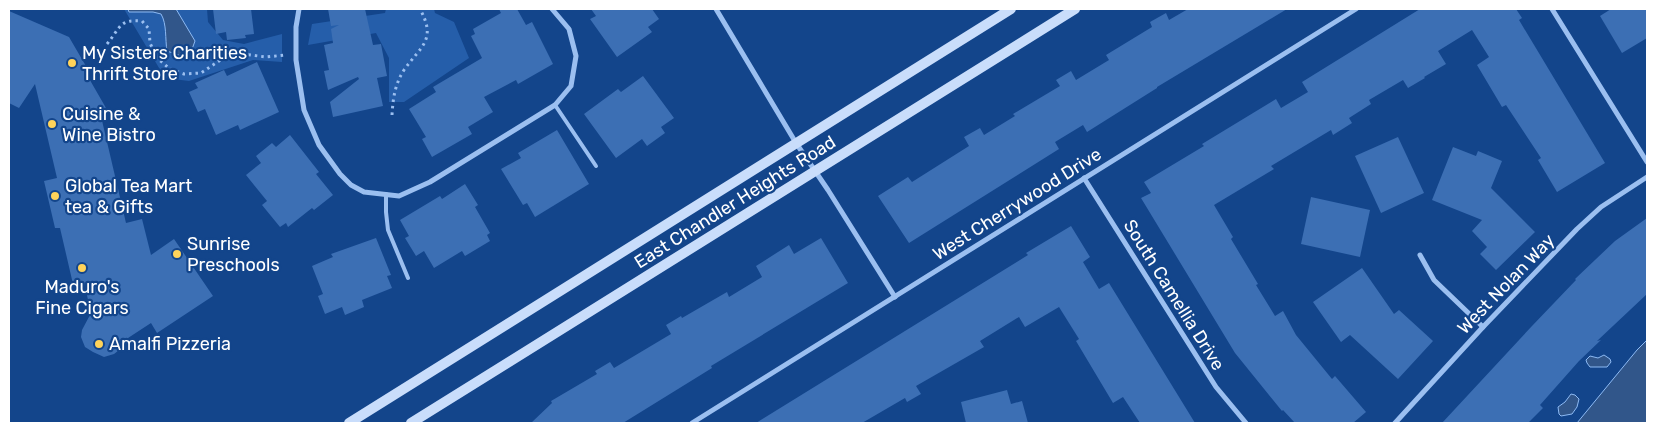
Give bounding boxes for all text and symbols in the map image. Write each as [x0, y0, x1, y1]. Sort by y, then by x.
place label: My Sisters Charities Thrift Store [82, 42, 247, 85]
marker: My Sisters Charities Thrift Store [66, 57, 78, 69]
place label: Cuisine & Wine Bistro [62, 103, 156, 146]
marker: Cuisine & Wine Bistro [46, 118, 58, 130]
street label: East Chandler Heights Road [630, 131, 840, 273]
street label: West Cherrywood Drive [929, 143, 1105, 265]
place label: Global Tea Mart tea & Gifts [65, 175, 192, 218]
marker: Global Tea Mart tea & Gifts [49, 190, 61, 202]
street label: South Camellia Drive [1119, 216, 1229, 374]
street label: West Nolan Way [1453, 229, 1559, 339]
place label: Sunrise Preschools [187, 233, 280, 276]
marker: Sunrise Preschools [171, 248, 183, 260]
marker: Maduro's Fine Cigars [76, 262, 88, 274]
place label: Maduro's Fine Cigars [35, 276, 129, 319]
place label: Amalfi Pizzeria [109, 333, 231, 355]
marker: Amalfi Pizzeria [93, 338, 105, 350]

